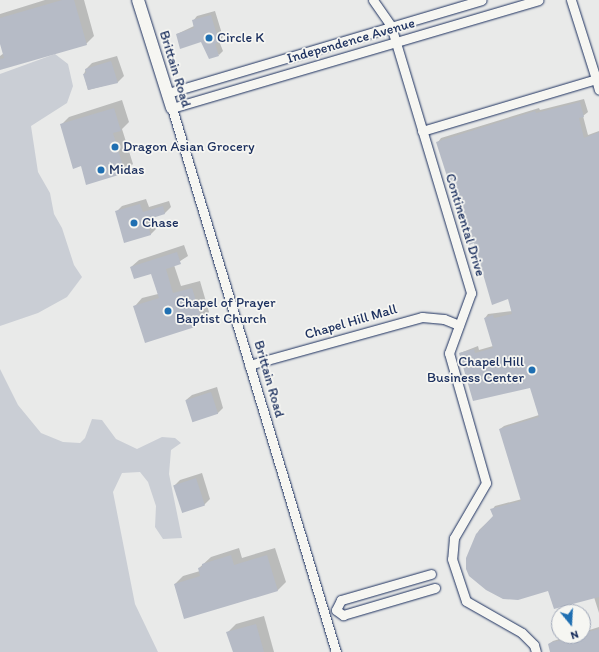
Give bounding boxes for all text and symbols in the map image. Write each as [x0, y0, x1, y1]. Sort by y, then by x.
street label: Independence Avenue [285, 15, 417, 67]
street label: Brittain Road [155, 29, 195, 109]
place label: Circle K [217, 30, 264, 46]
marker: Circle K [204, 33, 214, 43]
place label: Dragon Asian Grocery [123, 139, 254, 155]
marker: Dragon Asian Grocery [110, 142, 120, 152]
place label: Midas [109, 162, 144, 178]
marker: Midas [96, 165, 106, 175]
street label: Continental Drive [441, 172, 489, 278]
place label: Chase [142, 215, 179, 231]
marker: Chase [129, 218, 139, 228]
place label: Chapel of Prayer Baptist Church [176, 295, 276, 328]
street label: Chapel Hill Mall [303, 301, 399, 343]
marker: Chapel of Prayer Baptist Church [163, 306, 173, 316]
street label: Brittain Road [250, 339, 288, 419]
place label: Chapel Hill Business Center [426, 354, 524, 386]
marker: Chapel Hill Business Center [527, 365, 537, 375]
north arrow [551, 604, 591, 644]
text: N [569, 628, 580, 642]

